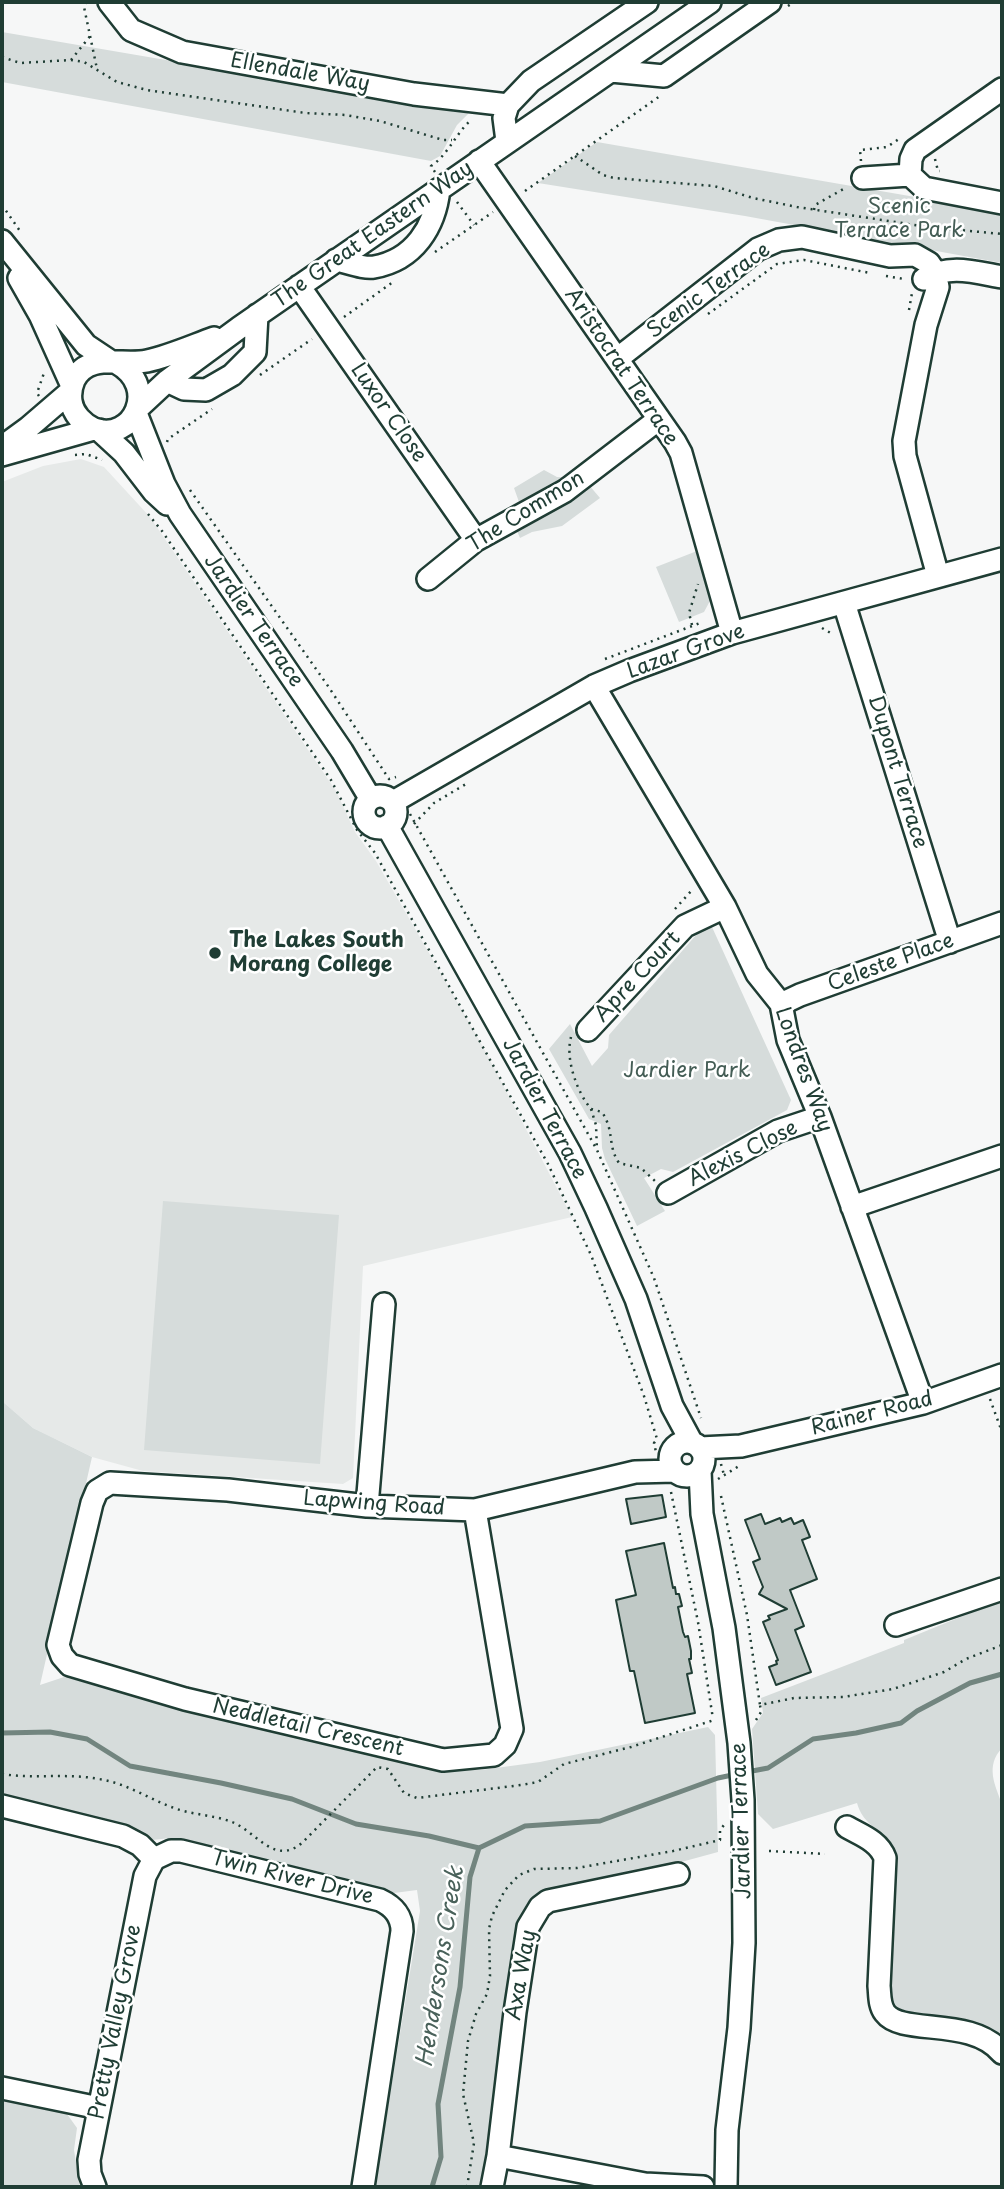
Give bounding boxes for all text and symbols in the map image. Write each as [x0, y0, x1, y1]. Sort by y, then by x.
street label: Ellendale Way [228, 48, 372, 98]
street label: The Great Eastern Way [268, 156, 478, 314]
park label: Scenic Terrace Park [834, 194, 964, 244]
street label: Scenic Terrace [642, 238, 776, 344]
street label: Aristocrat Terrace [559, 283, 683, 451]
street label: Luxor Close [345, 358, 431, 468]
street label: The Common [463, 466, 589, 558]
street label: Jardier Terrace [198, 550, 308, 692]
street label: Lazar Grove [624, 619, 748, 685]
street label: Dupont Terrace [862, 692, 932, 852]
street label: Apre Court [590, 926, 686, 1028]
place label: The Lakes South Morang College [229, 928, 404, 978]
street label: Celeste Place [824, 928, 958, 998]
marker: The Lakes South Morang College [207, 945, 223, 961]
street label: Londres Way [769, 1004, 837, 1136]
street label: Jardier Terrace [496, 1034, 592, 1184]
park label: Jardier Park [623, 1058, 751, 1084]
street label: Alexis Close [684, 1116, 802, 1192]
street label: Rainer Road [808, 1387, 936, 1441]
street label: Lapwing Road [302, 1486, 446, 1522]
street label: Neddletail Crescent [210, 1694, 406, 1762]
street label: Jardier Terrace [727, 1742, 757, 1900]
street label: Twin River Drive [208, 1846, 376, 1910]
water label: Hendersons Creek [412, 1865, 470, 2069]
street label: Pretty Valley Grove [85, 1922, 147, 2122]
street label: Axa Way [502, 1928, 542, 2022]

